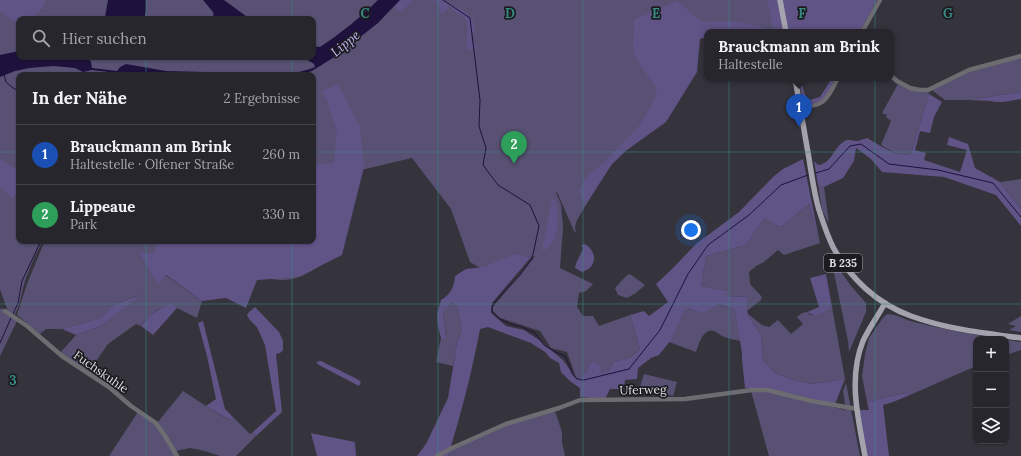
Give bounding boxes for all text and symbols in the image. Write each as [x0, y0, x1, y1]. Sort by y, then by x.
text: C [361, 5, 370, 22]
text: D [505, 5, 515, 22]
text: E [652, 5, 660, 22]
text: F [798, 5, 806, 22]
text: G [943, 5, 953, 22]
search box [16, 16, 316, 60]
icon: search [30, 27, 52, 49]
water label: Lippe [327, 27, 363, 60]
text: Hier suchen [62, 29, 146, 48]
popup [704, 29, 894, 81]
text: Brauckmann am Brink [718, 37, 880, 56]
text: Haltestelle [718, 56, 783, 73]
text: In der Nähe [32, 87, 127, 109]
text: 2 Ergebnisse [224, 90, 300, 107]
pin: 1 [786, 94, 812, 127]
pin: 2 [501, 131, 527, 164]
text: Brauckmann am Brink [70, 137, 231, 156]
text: 1 [42, 146, 48, 163]
text: 260 m [262, 146, 300, 163]
text: Haltestelle · Olfener Straße [70, 156, 234, 173]
text: Lippeaue [70, 197, 135, 216]
text: 2 [42, 206, 48, 223]
text: 330 m [262, 206, 300, 223]
text: Park [70, 216, 97, 233]
your location [681, 220, 701, 240]
road number: B 235 [824, 254, 862, 272]
map controls [973, 336, 1009, 444]
button: + [973, 336, 1009, 372]
street label: Fuchskuhle [71, 347, 132, 396]
text: 3 [9, 372, 17, 389]
button: − [973, 372, 1009, 408]
street label: Uferweg [619, 382, 667, 397]
button: layers [973, 408, 1009, 444]

